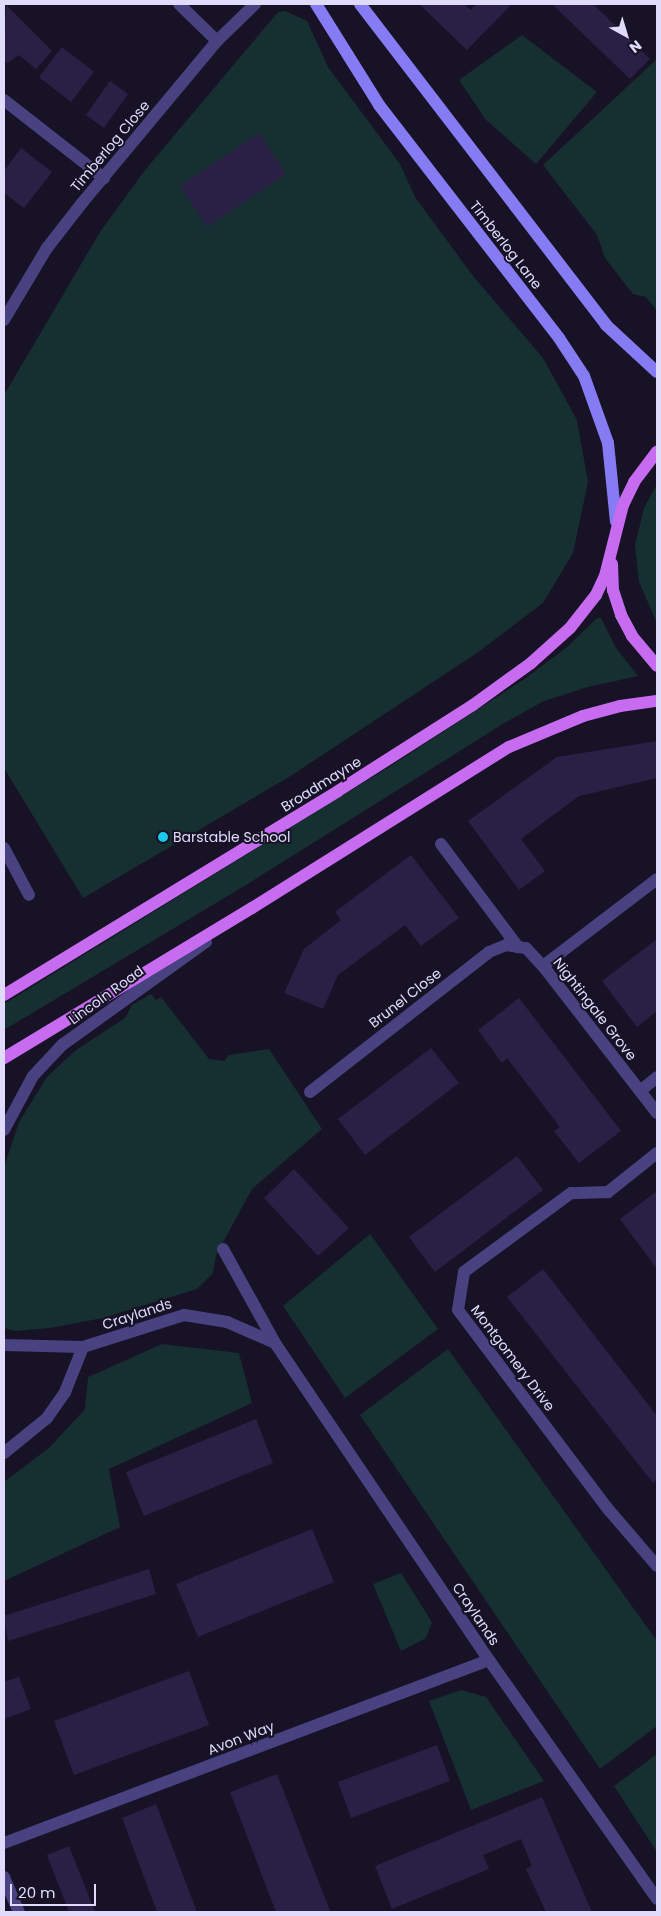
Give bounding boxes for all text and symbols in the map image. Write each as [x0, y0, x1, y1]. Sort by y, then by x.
north arrow [601, 10, 651, 60]
text: N [625, 36, 646, 58]
street label: Timberlog Close [67, 97, 153, 195]
street label: Timberlog Lane [466, 197, 546, 293]
street label: Broadmayne [278, 753, 364, 815]
place label: Barstable School [173, 829, 291, 845]
marker: Barstable School [157, 831, 169, 843]
street label: Nightingale Grove [550, 954, 640, 1064]
street label: Lincoln Road [65, 962, 147, 1028]
street label: Brunel Close [366, 965, 444, 1031]
street label: Craylands [100, 1295, 174, 1333]
street label: Montgomery Drive [468, 1302, 558, 1414]
street label: Craylands [449, 1579, 503, 1649]
street label: Avon Way [205, 1718, 277, 1758]
scale bar [12, 1874, 99, 1906]
text: 20 m [18, 1882, 56, 1903]

